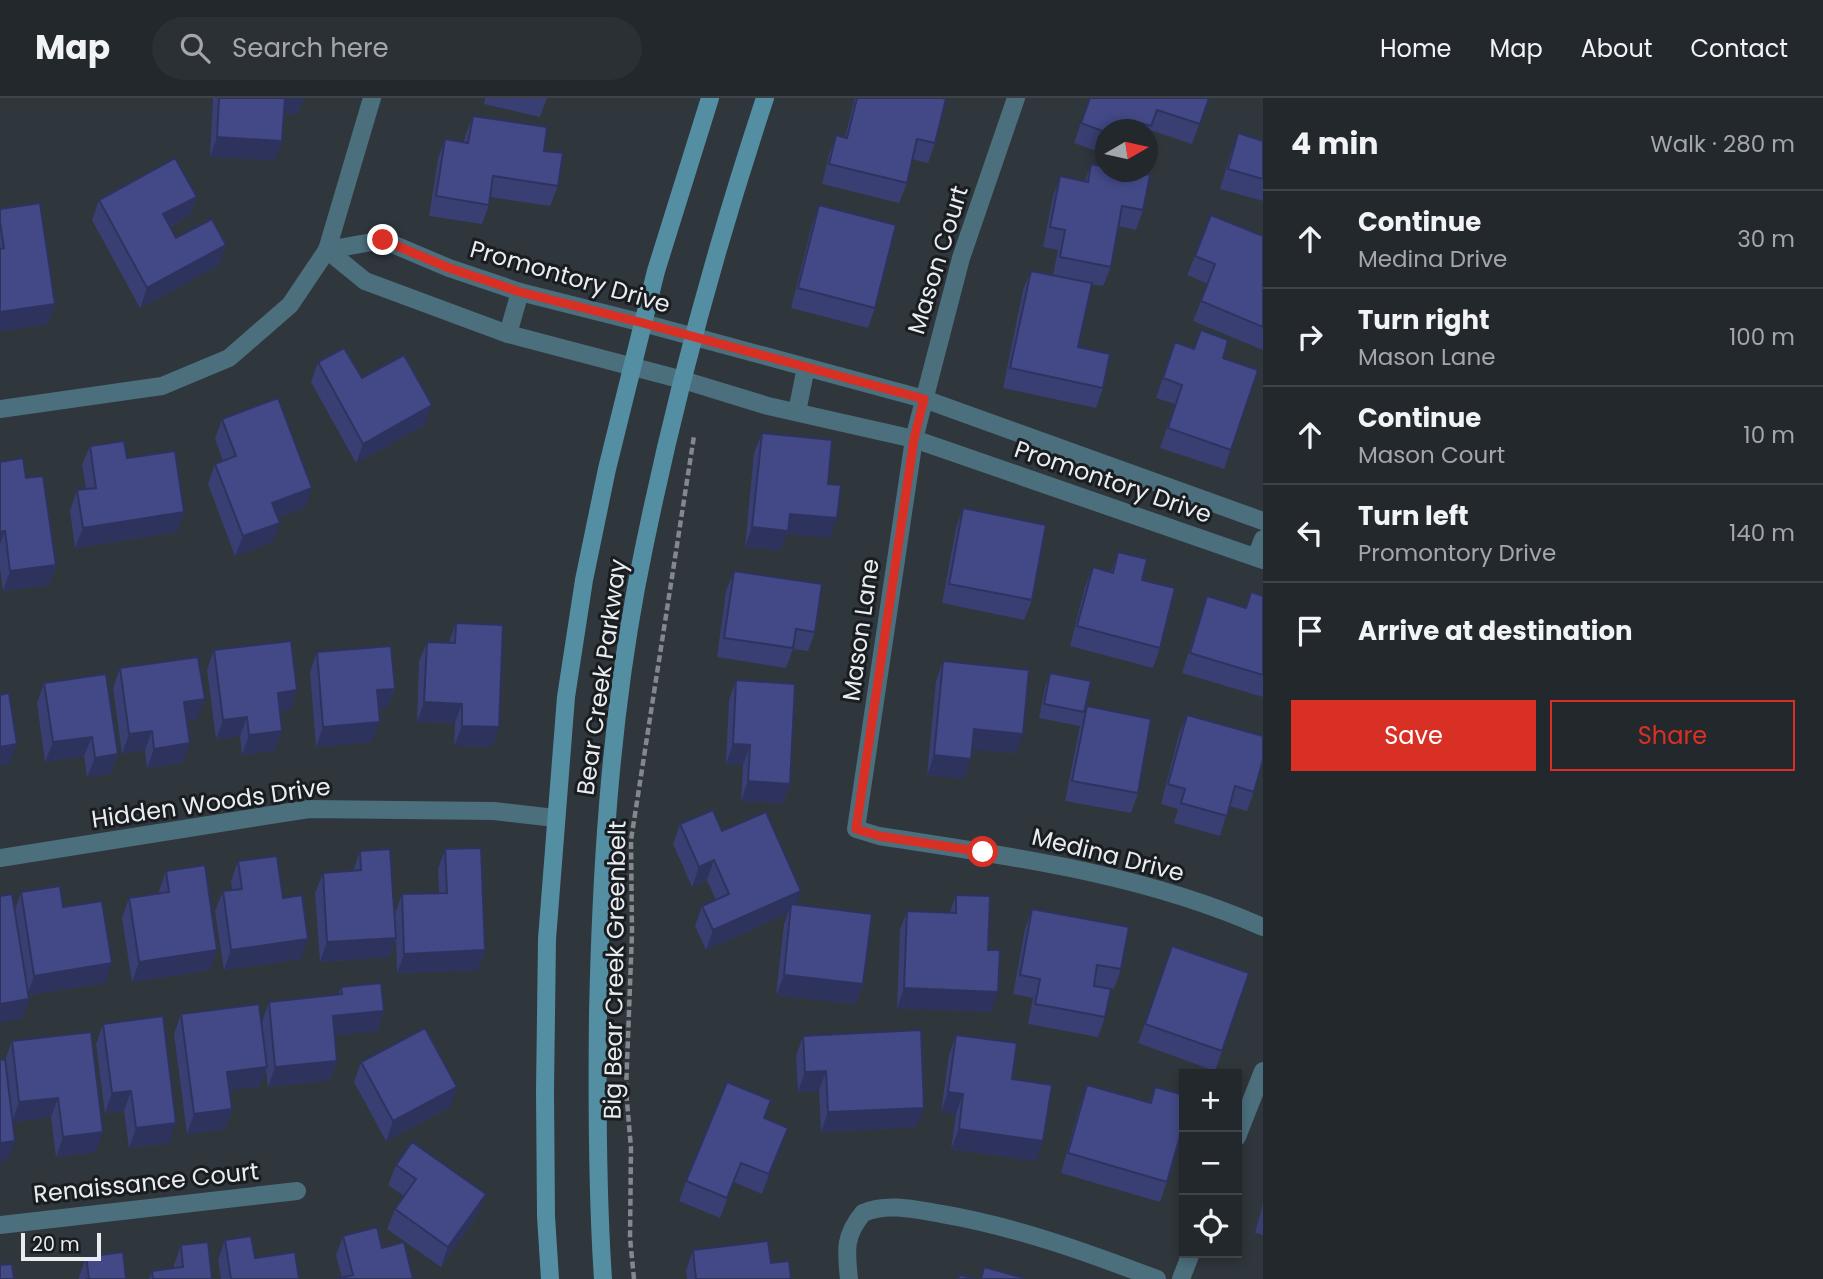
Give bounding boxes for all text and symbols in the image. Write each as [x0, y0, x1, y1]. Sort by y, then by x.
search box [152, 17, 642, 80]
text: Map [35, 24, 110, 71]
icon: search [176, 29, 214, 67]
text: Search here [232, 30, 389, 66]
text: Home [1380, 32, 1452, 65]
text: Map [1490, 32, 1543, 65]
text: About [1581, 32, 1652, 65]
text: Contact [1690, 32, 1788, 65]
north arrow [1095, 119, 1158, 182]
text: 4 min [1291, 122, 1379, 165]
text: Walk · 280 m [1650, 128, 1795, 160]
street label: Mason Court [899, 182, 976, 338]
text: Continue [1358, 204, 1481, 240]
icon: ahead [1291, 220, 1329, 258]
text: 30 m [1737, 223, 1795, 255]
route end [367, 224, 398, 255]
street label: Promontory Drive [466, 232, 674, 321]
text: Medina Drive [1358, 243, 1507, 275]
text: Turn right [1358, 302, 1490, 338]
icon: right [1291, 318, 1329, 356]
text: 100 m [1729, 321, 1795, 353]
text: Mason Lane [1358, 341, 1495, 373]
text: Continue [1358, 400, 1481, 436]
icon: ahead [1291, 416, 1329, 454]
text: 10 m [1743, 419, 1795, 451]
street label: Promontory Drive [1010, 432, 1216, 531]
text: Mason Court [1358, 439, 1505, 471]
text: Turn left [1358, 498, 1469, 534]
icon: left [1291, 514, 1329, 552]
text: 140 m [1729, 517, 1795, 549]
text: Promontory Drive [1358, 537, 1556, 569]
street label: Bear Creek Parkway [569, 556, 634, 797]
street label: Mason Lane [834, 557, 887, 703]
icon: arrive [1291, 612, 1329, 650]
text: Arrive at destination [1358, 613, 1633, 649]
button: Save [1291, 700, 1536, 771]
button: Share [1550, 700, 1795, 771]
street label: Hidden Woods Drive [89, 769, 333, 836]
street label: Big Bear Creek Greenbelt [595, 820, 634, 1120]
street label: Medina Drive [1029, 820, 1188, 889]
route start [967, 836, 998, 867]
map controls [1179, 1069, 1242, 1258]
button: + [1179, 1069, 1242, 1132]
button: − [1179, 1132, 1242, 1195]
street label: Renaissance Court [32, 1154, 260, 1211]
button: locate [1179, 1195, 1242, 1258]
scale bar [21, 1230, 102, 1262]
text: 20 m [32, 1231, 80, 1258]

